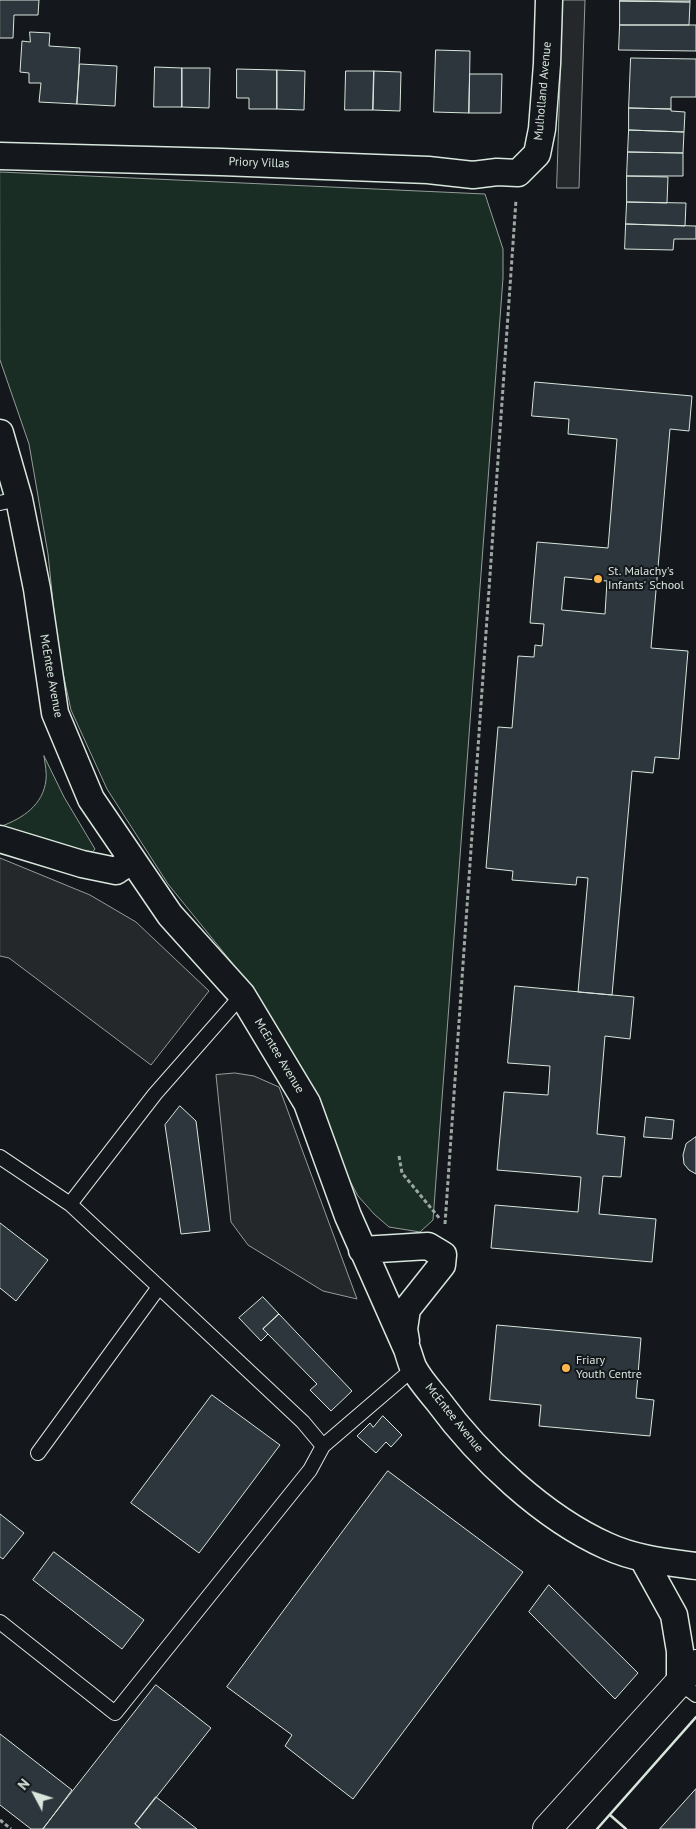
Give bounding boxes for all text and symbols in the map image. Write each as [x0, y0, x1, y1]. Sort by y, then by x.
street label: Mulholland Avenue [532, 41, 554, 141]
street label: Priory Villas [228, 155, 290, 171]
place label: St. Malachy's Infants' School [608, 565, 684, 593]
marker: St. Malachy's Infants' School [592, 573, 604, 585]
street label: McEntee Avenue [37, 633, 65, 719]
street label: McEntee Avenue [251, 1016, 307, 1096]
place label: Friary Youth Centre [576, 1354, 642, 1382]
marker: Friary Youth Centre [560, 1362, 572, 1374]
street label: McEntee Avenue [422, 1381, 486, 1455]
north arrow [10, 1769, 60, 1819]
text: N [14, 1775, 33, 1794]

